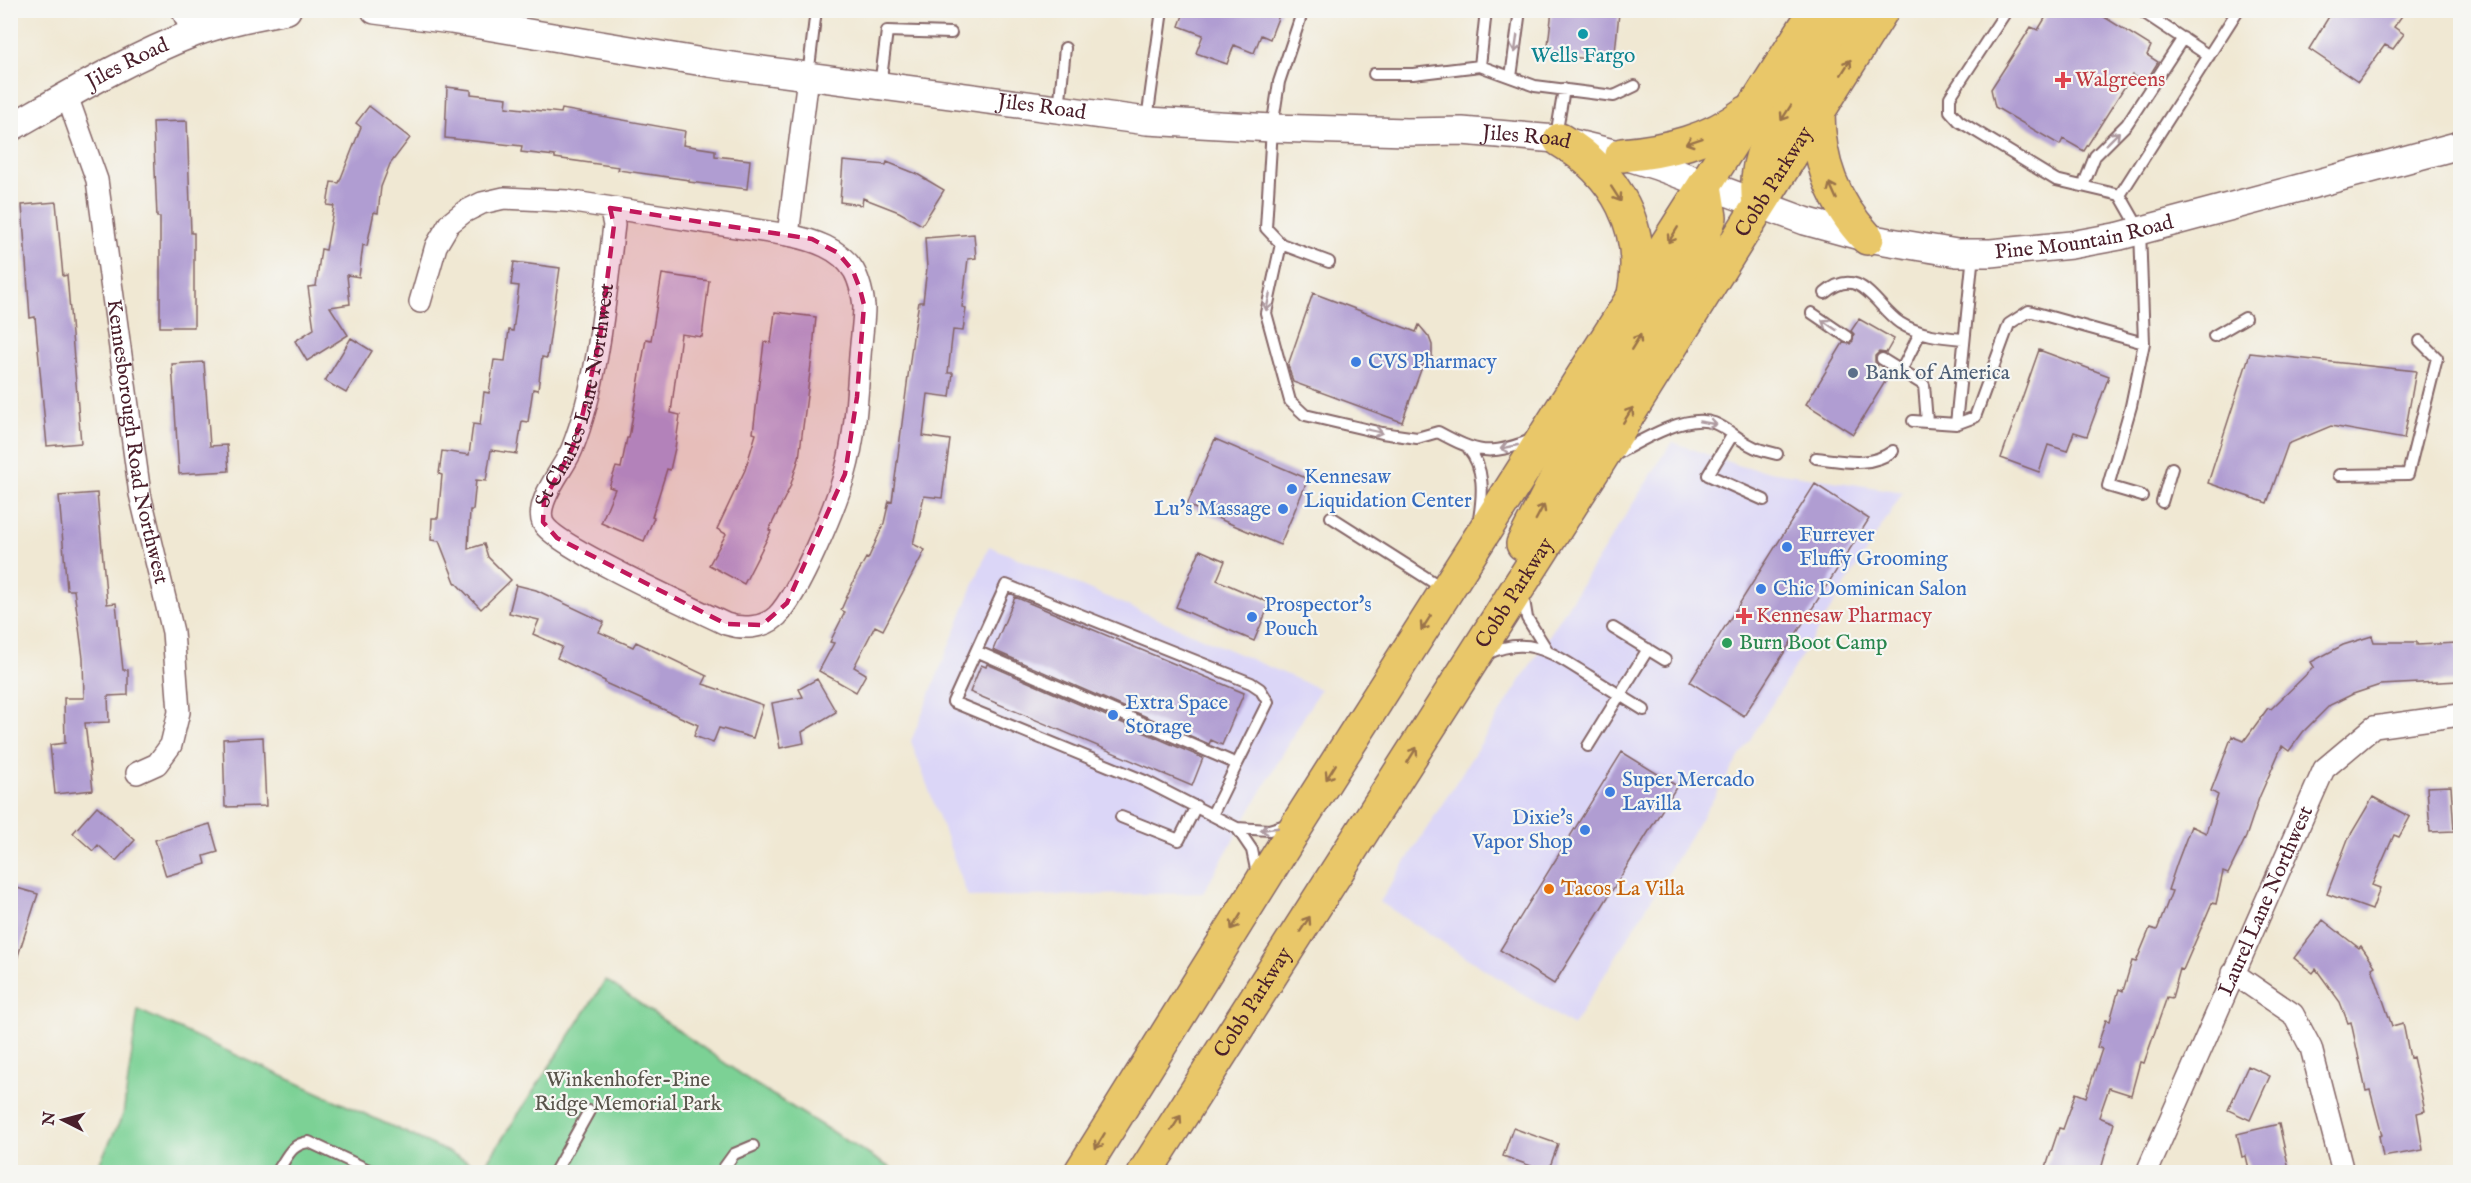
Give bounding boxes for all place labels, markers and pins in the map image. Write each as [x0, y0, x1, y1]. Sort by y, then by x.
marker: Wells Fargo [1576, 27, 1590, 41]
place label: Wells Fargo [1531, 43, 1635, 70]
place label: Walgreens [2075, 67, 2166, 94]
marker: Walgreens [2056, 73, 2070, 87]
place label: CVS Pharmacy [1368, 349, 1498, 376]
marker: CVS Pharmacy [1349, 355, 1363, 369]
place label: Bank of America [1865, 360, 2011, 387]
marker: Bank of America [1846, 366, 1860, 380]
place label: Kennesaw Liquidation Center [1304, 464, 1472, 515]
marker: Kennesaw Liquidation Center [1285, 482, 1299, 496]
place label: Lu's Massage [1154, 496, 1271, 523]
marker: Lu's Massage [1276, 502, 1290, 516]
place label: Furrever Fluffy Grooming [1799, 522, 1948, 573]
marker: Furrever Fluffy Grooming [1780, 540, 1794, 554]
place label: Chic Dominican Salon [1773, 576, 1967, 603]
marker: Chic Dominican Salon [1754, 582, 1768, 596]
place label: Prospector's Pouch [1264, 592, 1372, 643]
place label: Kennesaw Pharmacy [1756, 603, 1933, 630]
marker: Kennesaw Pharmacy [1737, 609, 1751, 623]
marker: Prospector's Pouch [1245, 610, 1259, 624]
place label: Burn Boot Camp [1739, 630, 1887, 657]
marker: Burn Boot Camp [1720, 636, 1734, 650]
place label: Extra Space Storage [1125, 690, 1229, 741]
marker: Extra Space Storage [1106, 708, 1120, 722]
place label: Super Mercado Lavilla [1622, 767, 1755, 818]
marker: Super Mercado Lavilla [1603, 785, 1617, 799]
place label: Dixie's Vapor Shop [1471, 805, 1573, 856]
marker: Dixie's Vapor Shop [1578, 823, 1592, 837]
place label: Tacos La Villa [1561, 876, 1686, 903]
marker: Tacos La Villa [1542, 882, 1556, 896]

